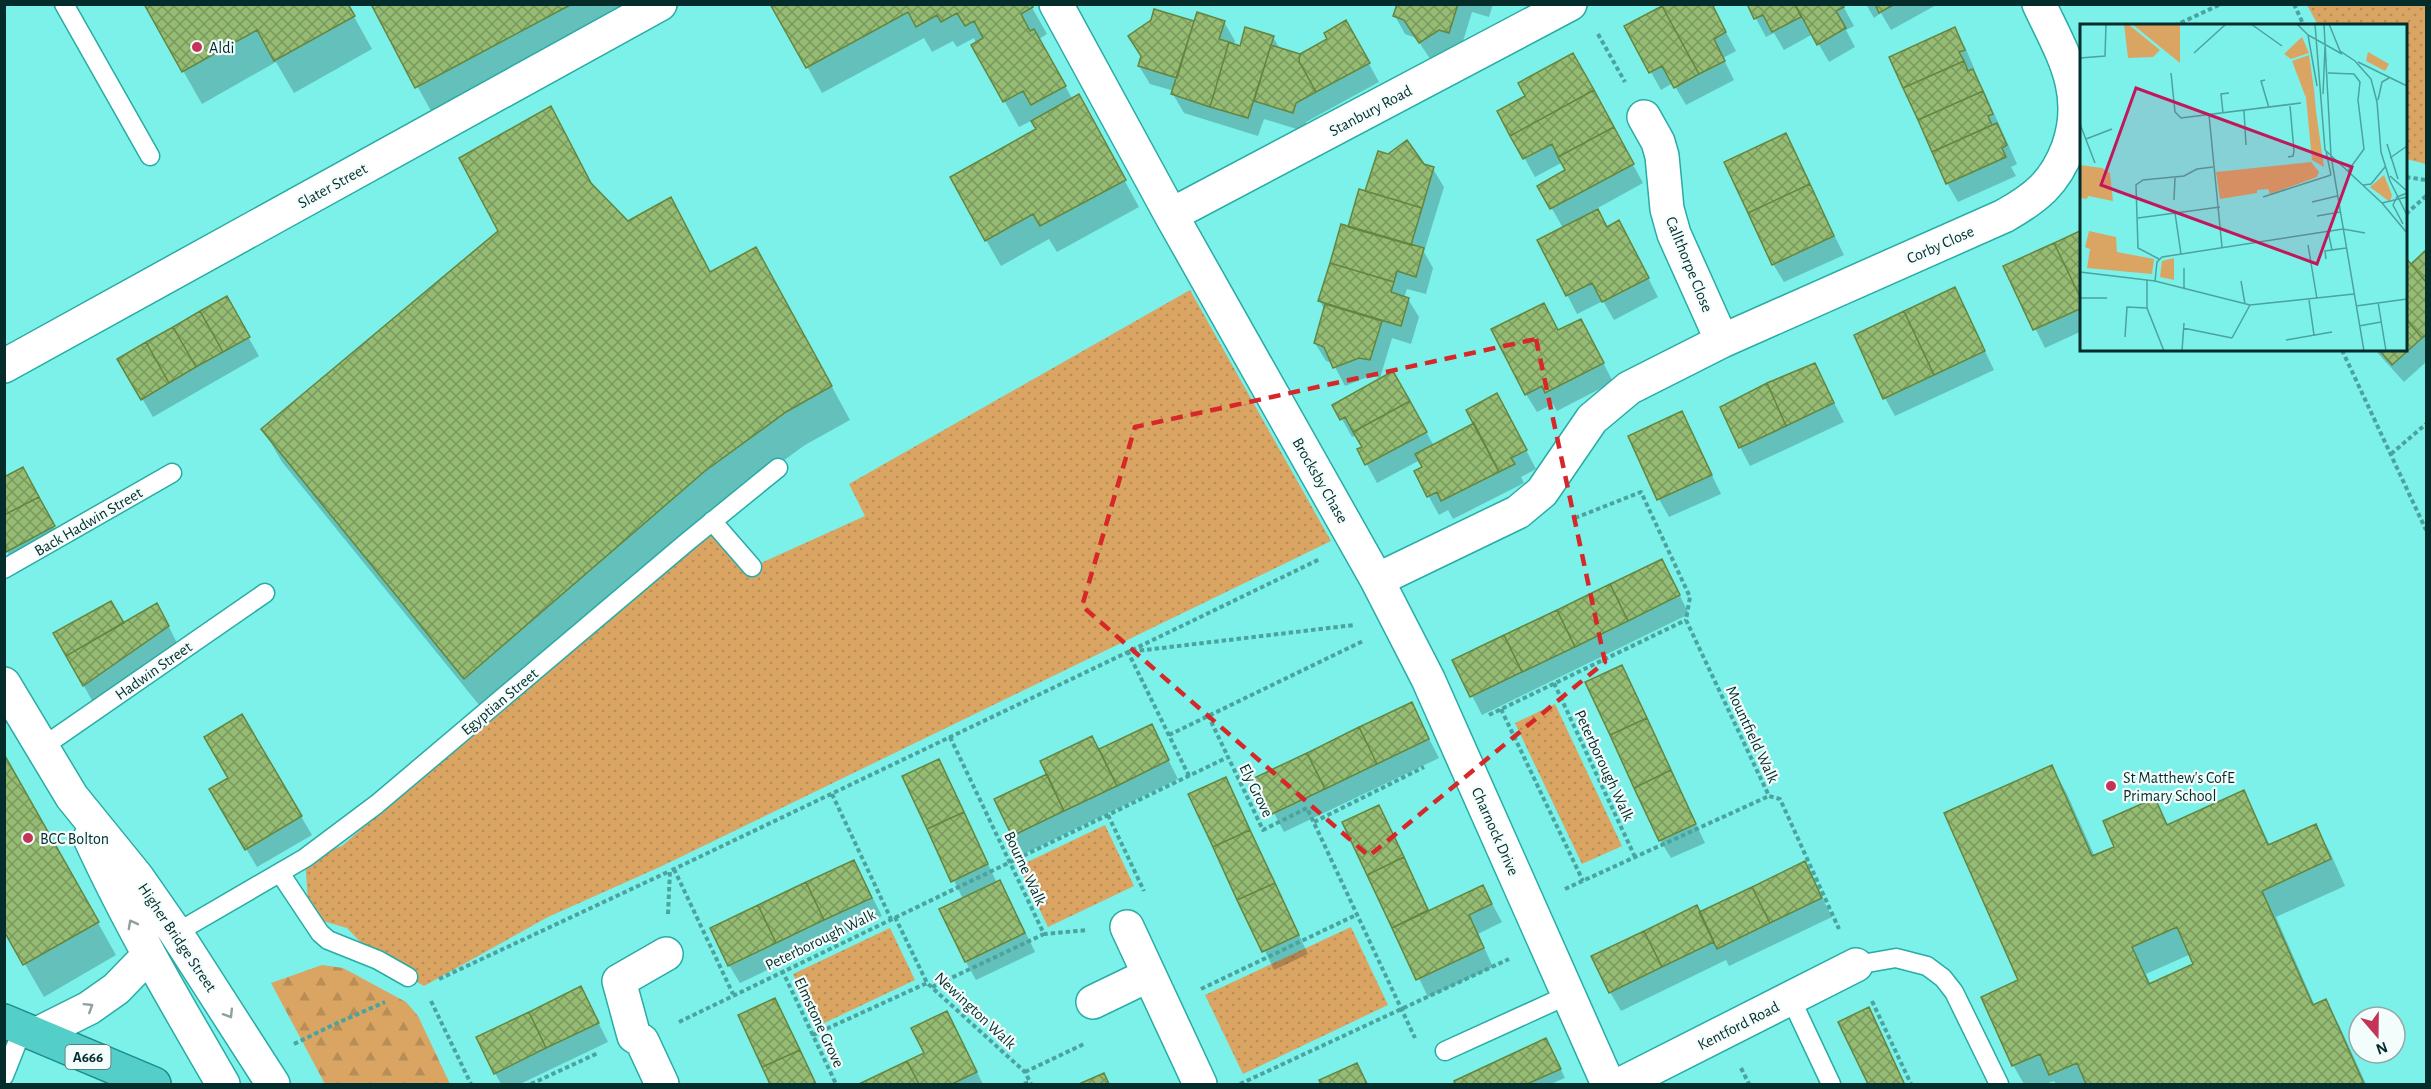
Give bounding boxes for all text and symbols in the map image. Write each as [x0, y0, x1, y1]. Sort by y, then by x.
inset map [2080, 24, 2407, 351]
marker: Aldi [190, 40, 204, 54]
place label: Aldi [209, 40, 234, 56]
street label: Stanbury Road [1327, 82, 1415, 140]
street label: Slater Street [295, 160, 370, 211]
street label: Callthorpe Close [1663, 214, 1716, 314]
street label: Corby Close [1904, 223, 1977, 268]
street label: Brocksby Chase [1288, 435, 1351, 526]
street label: Back Hadwin Street [32, 485, 145, 559]
street label: Hadwin Street [112, 639, 195, 703]
street label: Egyptian Street [458, 665, 542, 739]
street label: Mountfield Walk [1723, 684, 1782, 786]
street label: Peterborough Walk [1571, 707, 1637, 824]
street label: Ely Grove [1235, 761, 1276, 820]
place label: St Matthew's CofE Primary School [2123, 770, 2235, 805]
marker: St Matthew's CofE Primary School [2104, 779, 2118, 793]
street label: Charnock Drive [1469, 785, 1522, 878]
street label: Bourne Walk [1001, 829, 1050, 909]
marker: BCC Bolton [21, 831, 35, 845]
place label: BCC Bolton [40, 831, 109, 847]
street label: Higher Bridge Street [135, 880, 219, 995]
street label: Peterborough Walk [763, 906, 879, 973]
one-way arrow [128, 919, 139, 930]
street label: Newington Walk [932, 969, 1019, 1053]
street label: Elmstone Grove [791, 975, 847, 1070]
street label: Kentford Road [1695, 998, 1782, 1053]
one-way arrow [83, 1003, 93, 1015]
north arrow [2347, 1005, 2407, 1065]
one-way arrow [221, 1008, 233, 1018]
text: N [2374, 1039, 2390, 1058]
road number: A666 [66, 1045, 110, 1069]

